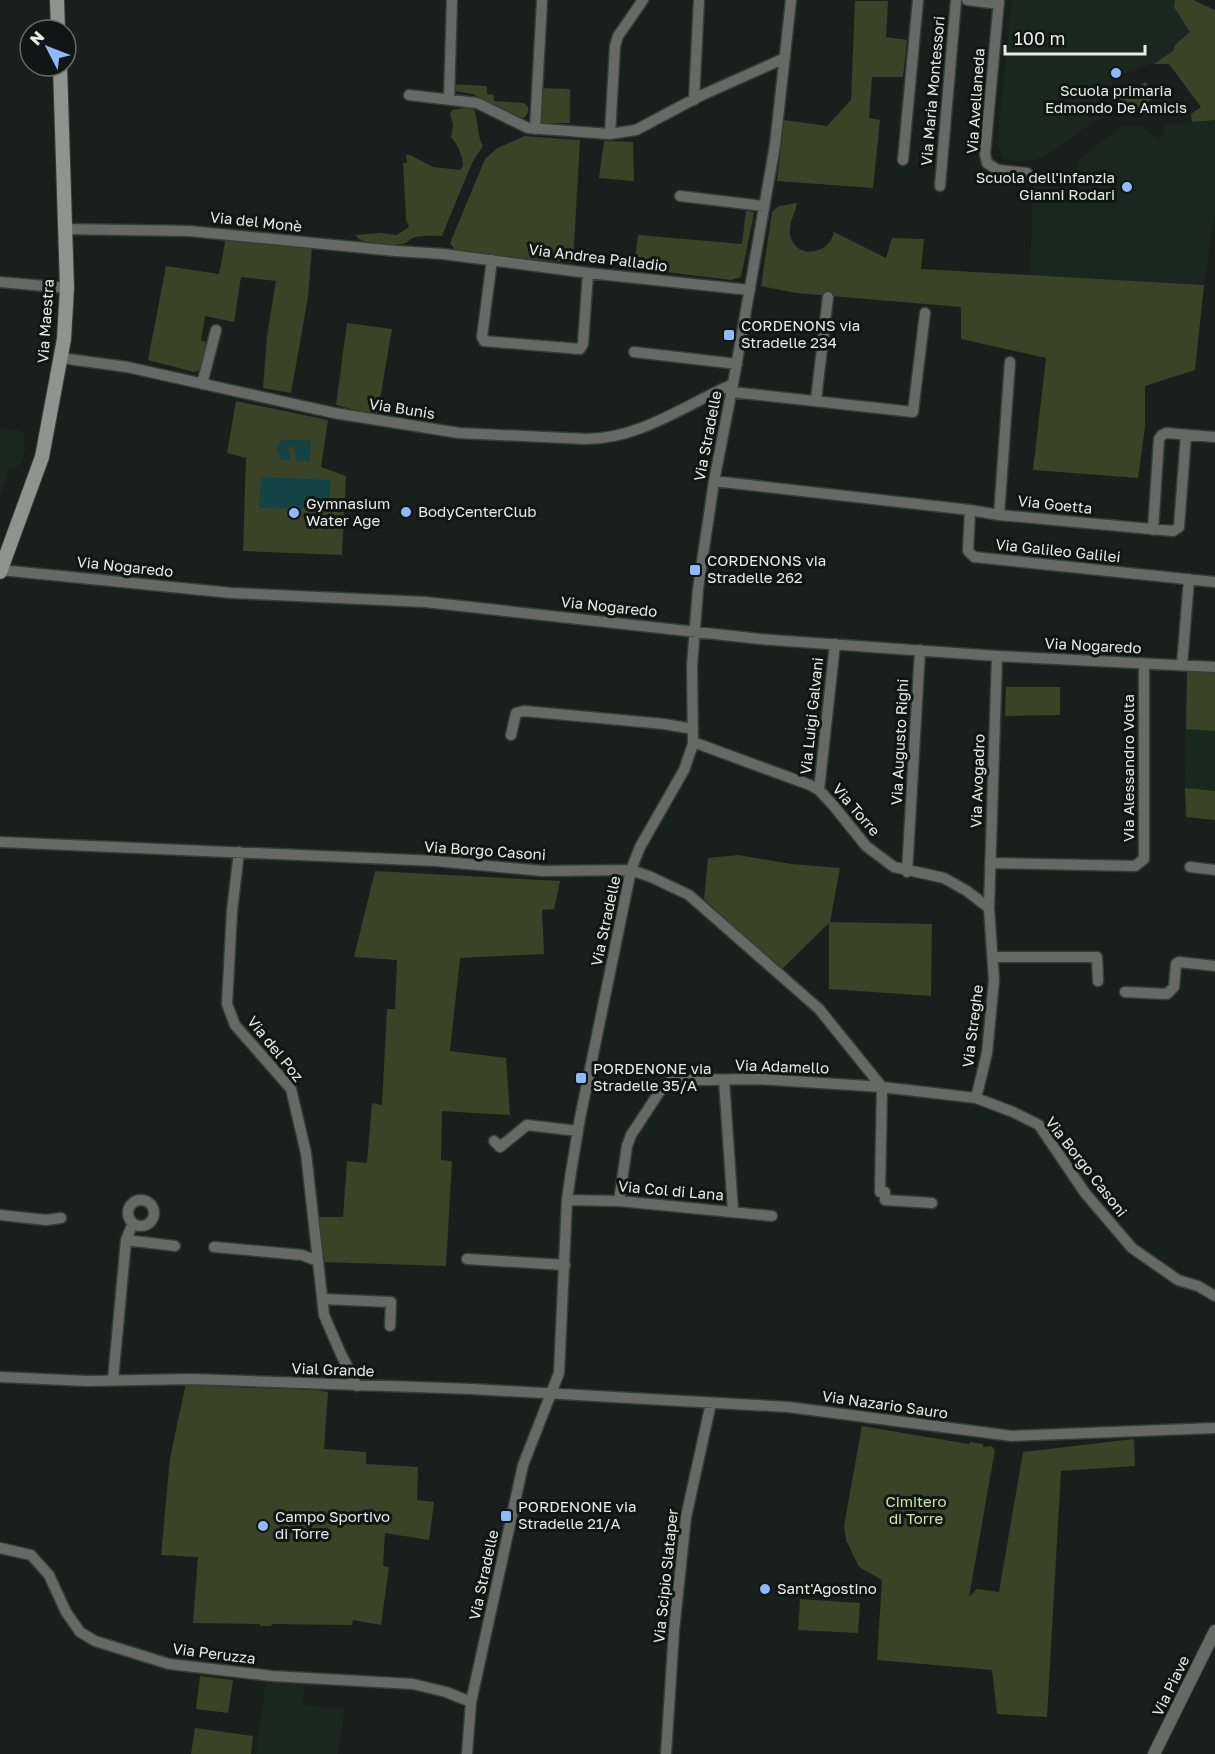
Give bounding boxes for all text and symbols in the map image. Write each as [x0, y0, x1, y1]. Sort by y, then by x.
street label: Via Maria Montessori [916, 15, 948, 167]
north arrow [18, 18, 78, 78]
scale bar [1005, 18, 1144, 56]
text: N [25, 27, 48, 49]
text: 100 m [1014, 27, 1065, 49]
street label: Via Avellaneda [962, 47, 988, 154]
marker: Scuola primaria Edmondo De Amicis [1109, 66, 1123, 80]
place label: Scuola primaria Edmondo De Amicis [1045, 81, 1187, 116]
place label: Scuola dell'infanzia Gianni Rodari [976, 168, 1115, 203]
marker: Scuola dell'infanzia Gianni Rodari [1120, 180, 1134, 194]
street label: Via del Monè [209, 207, 303, 235]
street label: Via Andrea Palladio [528, 240, 669, 274]
street label: Via Maestra [33, 278, 57, 364]
place label: CORDENONS via Stradelle 234 [741, 316, 860, 351]
marker: CORDENONS via Stradelle 234 [722, 328, 736, 342]
street label: Via Stradelle [689, 389, 725, 483]
street label: Via Bunis [368, 394, 437, 422]
street label: Via Goetta [1017, 491, 1093, 517]
place label: Gymnasium Water Age [306, 494, 390, 529]
place label: BodyCenterClub [418, 502, 537, 520]
marker: BodyCenterClub [399, 505, 413, 519]
marker: Gymnasium Water Age [287, 506, 301, 520]
street label: Via Galileo Galilei [995, 534, 1121, 566]
place label: CORDENONS via Stradelle 262 [707, 551, 826, 586]
street label: Via Nogaredo [76, 552, 174, 580]
marker: CORDENONS via Stradelle 262 [688, 563, 702, 577]
street label: Via Nogaredo [560, 592, 658, 620]
street label: Via Nogaredo [1044, 633, 1142, 657]
street label: Via Luigi Galvani [796, 656, 826, 775]
street label: Via Augusto Righi [887, 678, 911, 806]
street label: Via Alessandro Volta [1119, 694, 1137, 842]
street label: Via Avogadro [966, 734, 988, 828]
street label: Via Torre [829, 779, 885, 839]
street label: Via Borgo Casoni [424, 837, 547, 863]
street label: Via Stradelle [587, 874, 623, 968]
street label: Via Streghe [958, 983, 986, 1068]
street label: Via del Poz [244, 1012, 308, 1085]
street label: Via Adamello [735, 1055, 829, 1077]
place label: PORDENONE via Stradelle 35/A [593, 1059, 711, 1094]
marker: PORDENONE via Stradelle 35/A [574, 1071, 588, 1085]
street label: Via Borgo Casoni [1042, 1113, 1131, 1220]
street label: Via Col di Lana [618, 1176, 725, 1204]
street label: Vial Grande [291, 1359, 375, 1379]
street label: Via Nazario Sauro [821, 1386, 949, 1422]
park label: Cimitero di Torre [886, 1492, 946, 1527]
place label: PORDENONE via Stradelle 21/A [518, 1497, 636, 1532]
place label: Campo Sportivo di Torre [275, 1507, 390, 1542]
street label: Via Scipio Slataper [649, 1508, 681, 1644]
marker: PORDENONE via Stradelle 21/A [499, 1509, 513, 1523]
marker: Campo Sportivo di Torre [256, 1519, 270, 1533]
street label: Via Stradelle [465, 1528, 501, 1622]
place label: Sant'Agostino [777, 1579, 877, 1597]
marker: Sant'Agostino [758, 1582, 772, 1596]
street label: Via Peruzza [172, 1639, 257, 1667]
street label: Via Piave [1148, 1652, 1193, 1719]

